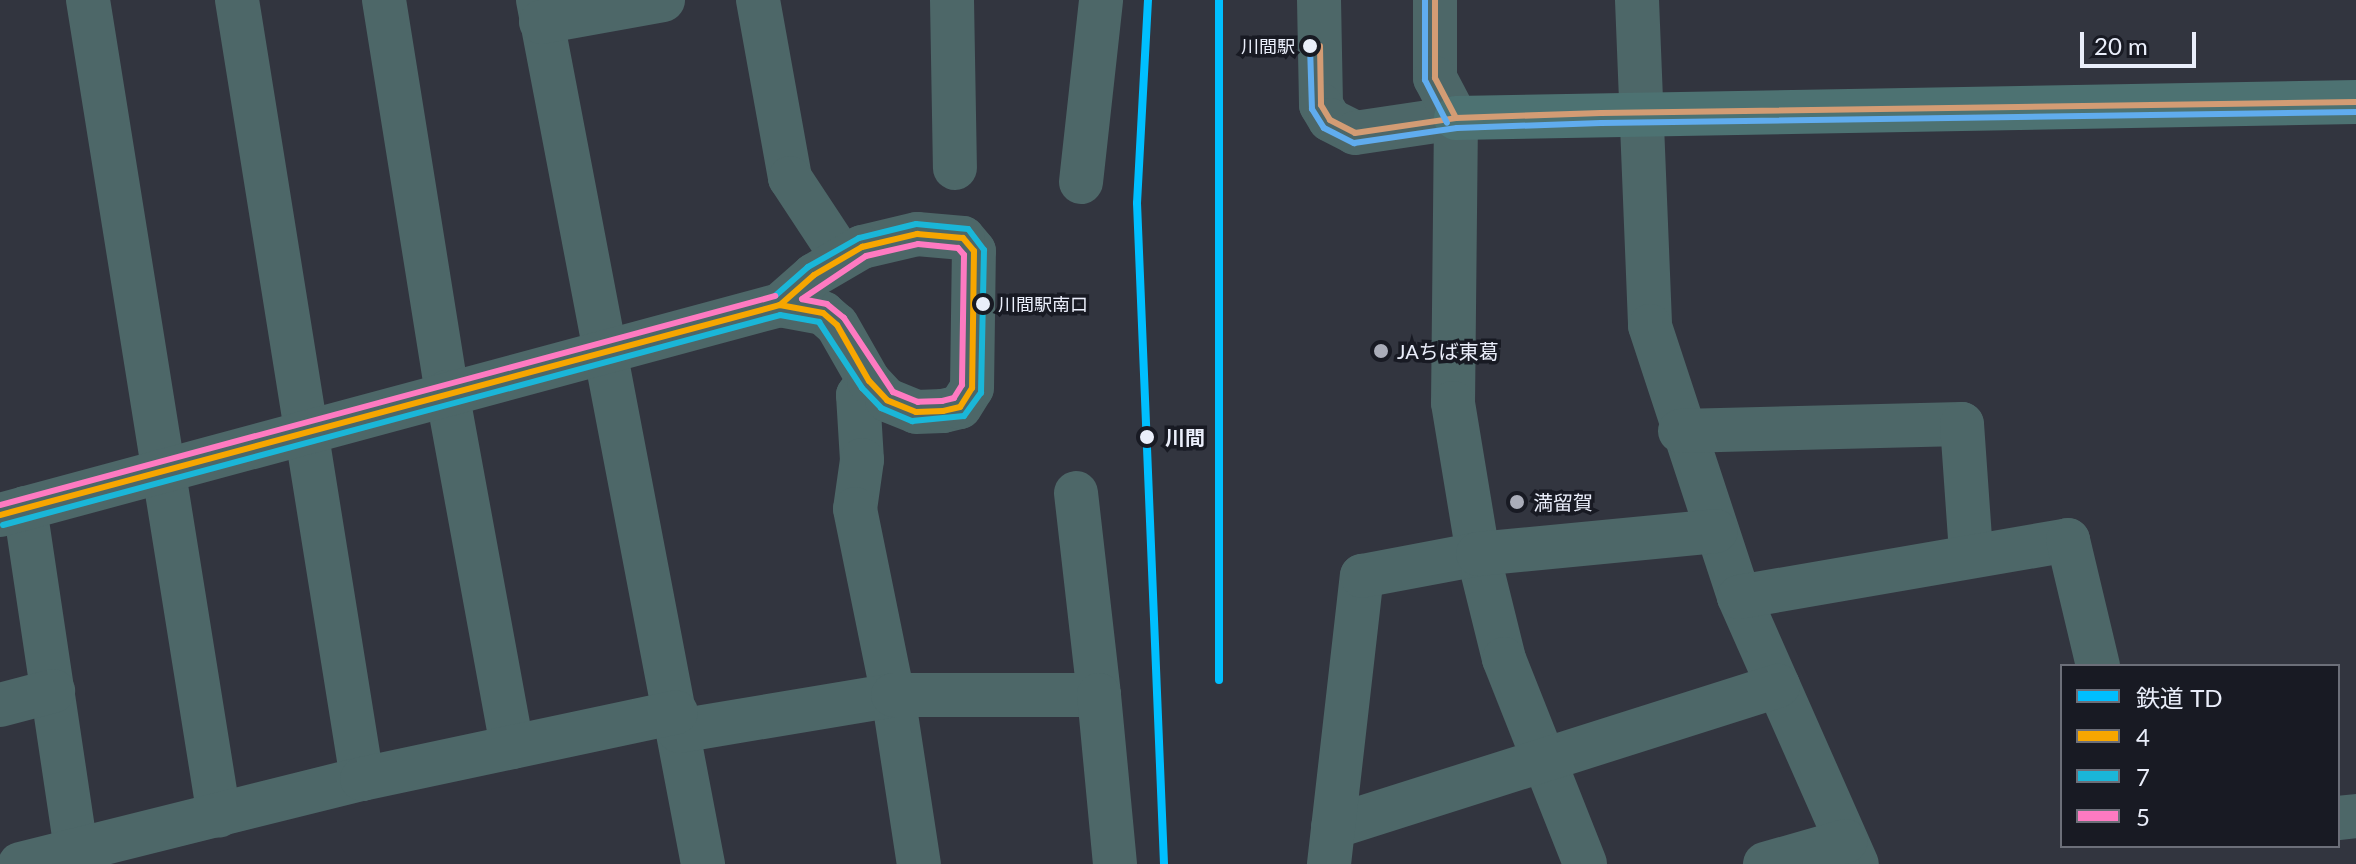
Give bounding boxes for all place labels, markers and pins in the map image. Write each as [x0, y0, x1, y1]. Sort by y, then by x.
place label: 川間駅 [1241, 35, 1295, 57]
marker: 川間駅 [1302, 38, 1318, 54]
place label: 川間駅南口 [998, 293, 1088, 315]
marker: 川間駅南口 [975, 296, 991, 312]
place label: JAちば東葛 [1397, 339, 1499, 363]
marker: JAちば東葛 [1372, 342, 1390, 360]
place label: 川間 [1165, 425, 1205, 449]
marker: 川間 [1136, 426, 1158, 448]
place label: 満留賀 [1533, 490, 1593, 514]
marker: 満留賀 [1508, 493, 1526, 511]

